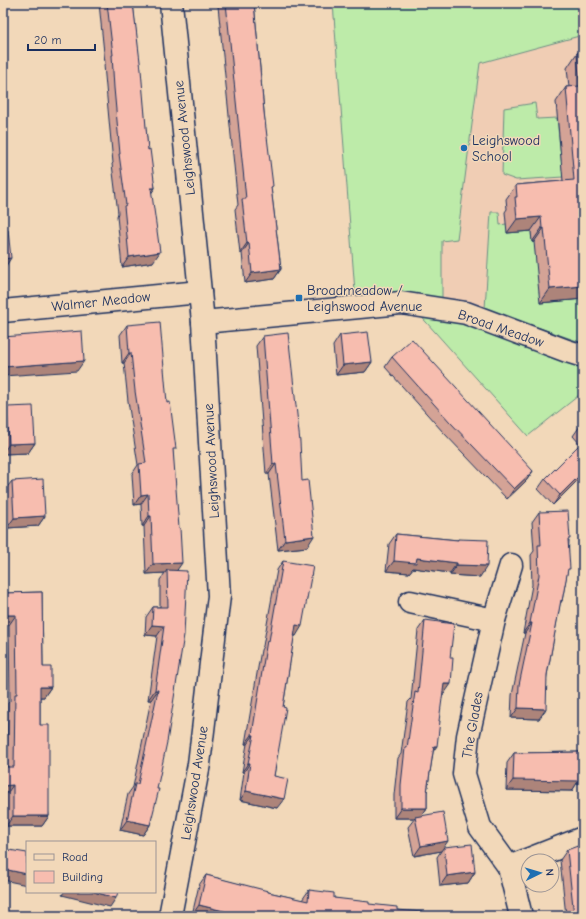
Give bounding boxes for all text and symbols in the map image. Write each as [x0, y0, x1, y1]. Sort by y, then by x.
scale bar [28, 26, 95, 52]
text: 20 m [34, 33, 62, 47]
street label: Leighswood Avenue [170, 80, 199, 196]
place label: Leighswood School [472, 132, 540, 165]
marker: Leighswood School [459, 143, 469, 153]
place label: Broadmeadow / Leighswood Avenue [307, 282, 422, 315]
street label: Walmer Meadow [51, 288, 152, 315]
marker: Broadmeadow / Leighswood Avenue [294, 293, 304, 303]
street label: Broad Meadow [456, 306, 547, 351]
street label: Leighswood Avenue [200, 403, 223, 519]
street label: The Glades [458, 690, 487, 760]
street label: Leighswood Avenue [177, 725, 212, 841]
legend [26, 841, 156, 893]
text: Road [62, 850, 88, 864]
north arrow [520, 853, 560, 893]
text: N [543, 868, 556, 876]
text: Building [62, 870, 103, 884]

